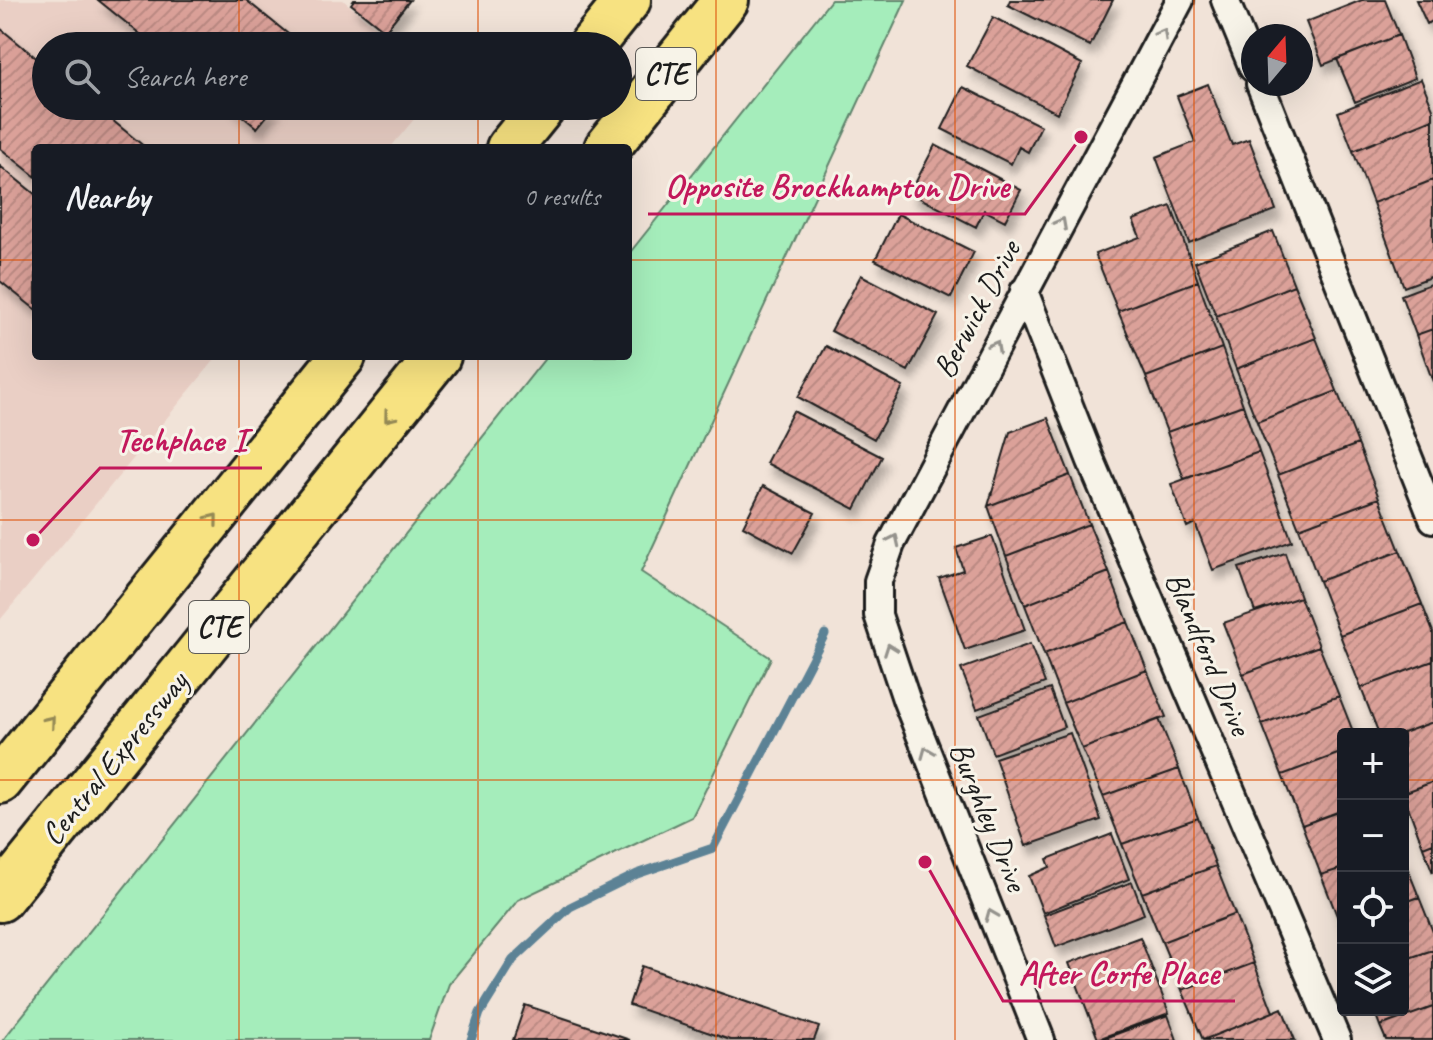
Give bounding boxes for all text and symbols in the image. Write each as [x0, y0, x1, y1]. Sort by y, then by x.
north arrow [1241, 24, 1313, 96]
one-way arrow [1152, 27, 1167, 42]
search box [32, 32, 632, 120]
road number: CTE [636, 48, 696, 100]
icon: search [60, 54, 104, 98]
text: Search here [124, 57, 246, 95]
callout: Opposite Brockhampton Drive [648, 156, 1025, 214]
text: Opposite Brockhampton Drive [665, 164, 1012, 207]
text: Nearby [64, 175, 150, 218]
text: 0 results [524, 180, 600, 213]
one-way arrow [1051, 216, 1066, 231]
street label: Berwick Drive [923, 231, 1031, 385]
one-way arrow [986, 339, 1001, 354]
one-way arrow [385, 408, 399, 423]
callout: Techplace I [100, 410, 262, 468]
text: Techplace I [116, 418, 253, 461]
one-way arrow [203, 513, 218, 528]
one-way arrow [884, 534, 900, 548]
street label: Blandford Drive [1156, 566, 1262, 743]
road number: CTE [189, 601, 249, 653]
one-way arrow [883, 643, 900, 657]
street label: Central Expressway [32, 661, 198, 854]
one-way arrow [40, 716, 55, 730]
map controls [1337, 728, 1409, 1016]
button: + [1337, 728, 1409, 800]
street label: Burghley Drive [940, 736, 1038, 899]
one-way arrow [920, 746, 937, 760]
button: − [1337, 800, 1409, 872]
button: locate [1337, 872, 1409, 944]
one-way arrow [985, 909, 1001, 923]
callout: After Corfe Place [1003, 943, 1235, 1001]
button: layers [1337, 944, 1409, 1016]
text: After Corfe Place [1019, 951, 1222, 994]

